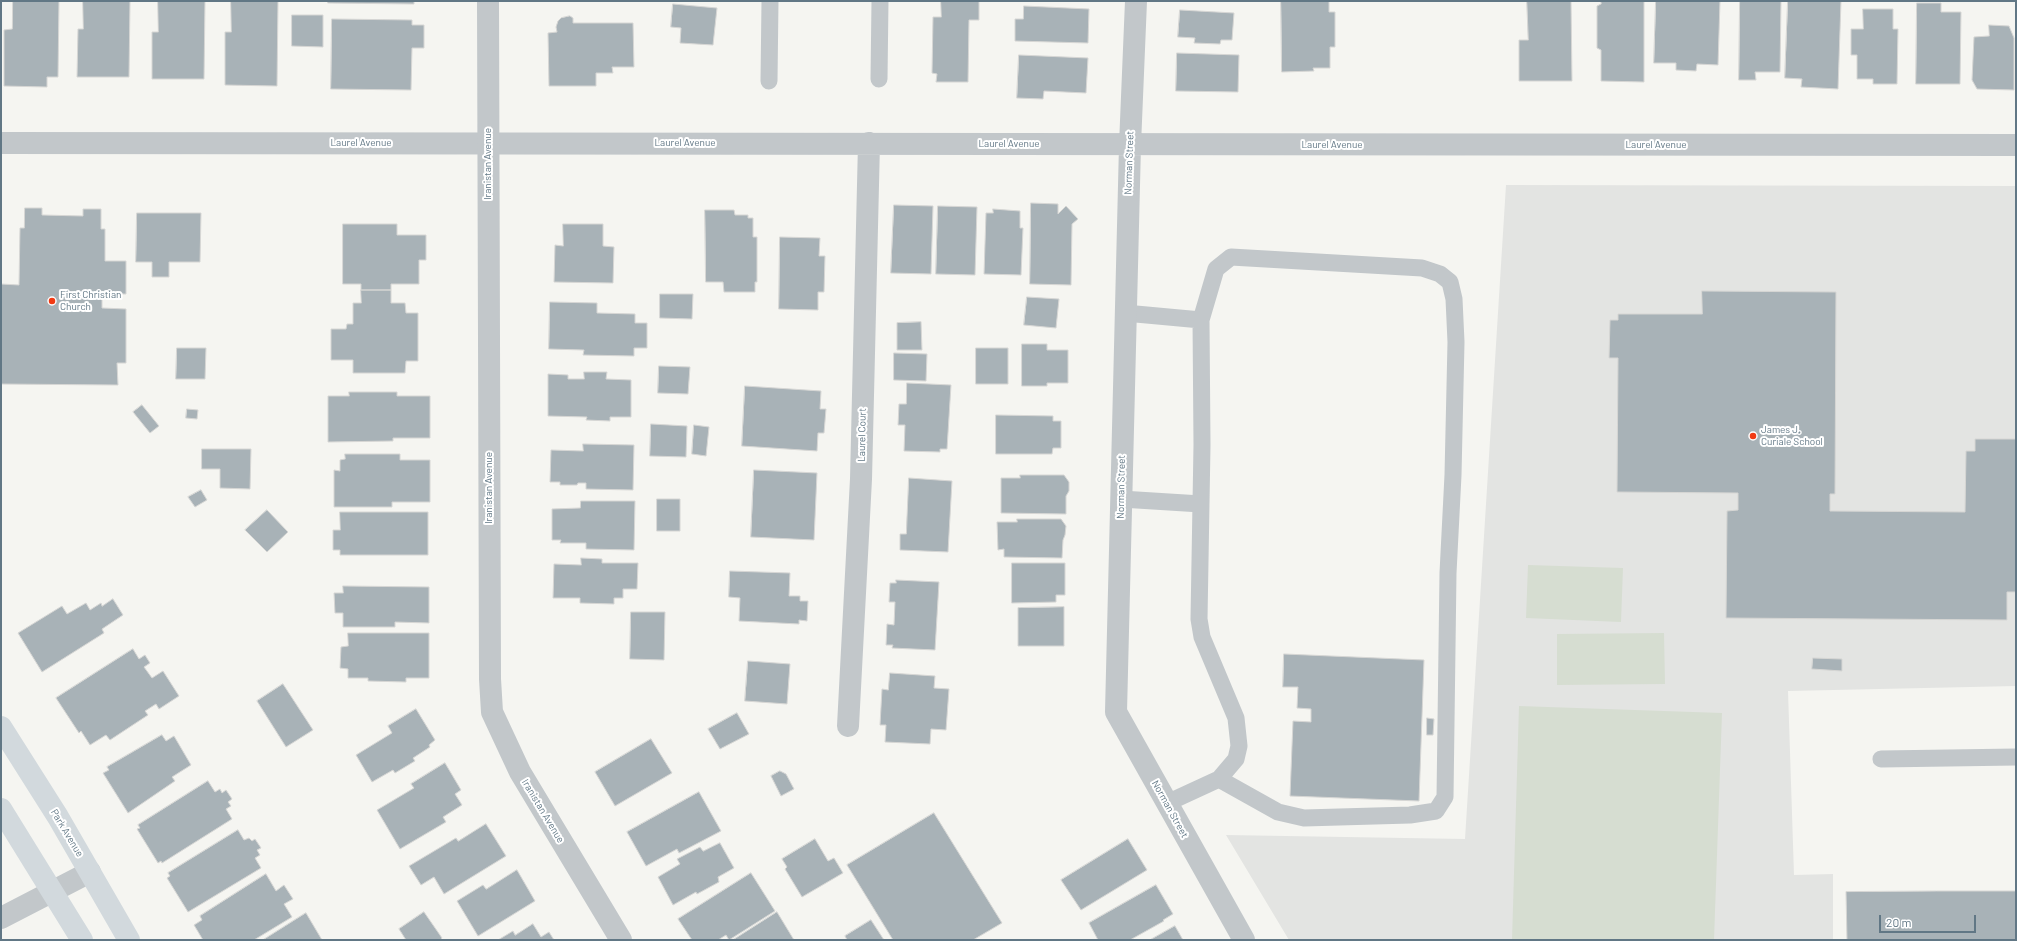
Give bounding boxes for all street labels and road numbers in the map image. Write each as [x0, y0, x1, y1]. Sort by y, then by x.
street label: Iranistan Avenue [482, 128, 494, 200]
street label: Norman Street [1122, 131, 1136, 195]
street label: Laurel Avenue [330, 137, 392, 149]
street label: Laurel Avenue [654, 137, 716, 149]
street label: Laurel Avenue [978, 138, 1040, 150]
street label: Laurel Avenue [1301, 139, 1363, 151]
street label: Laurel Avenue [1625, 139, 1687, 151]
street label: Laurel Court [856, 408, 868, 462]
street label: Iranistan Avenue [483, 452, 495, 524]
street label: Norman Street [1114, 455, 1128, 519]
street label: Iranistan Avenue [519, 777, 567, 845]
street label: Norman Street [1149, 778, 1191, 840]
street label: Park Avenue [48, 807, 86, 859]

